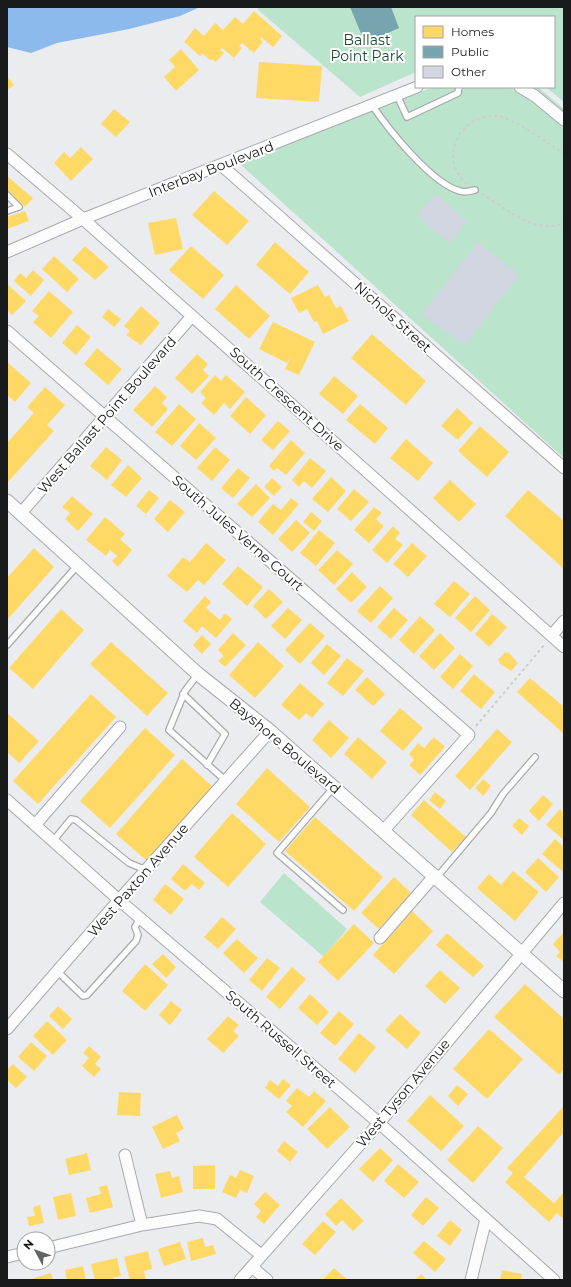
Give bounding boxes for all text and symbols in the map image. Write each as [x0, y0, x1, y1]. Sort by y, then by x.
legend [415, 16, 555, 88]
text: Homes [451, 24, 494, 39]
park label: Ballast Point Park [330, 31, 404, 65]
text: Public [451, 44, 489, 59]
text: Other [451, 64, 486, 79]
street label: Interbay Boulevard [146, 137, 276, 201]
street label: Nichols Street [351, 278, 436, 357]
street label: West Ballast Point Boulevard [34, 333, 180, 497]
street label: South Crescent Drive [226, 343, 348, 455]
street label: South Jules Verne Court [168, 471, 308, 595]
street label: Bayshore Boulevard [226, 694, 344, 798]
street label: West Paxton Avenue [84, 819, 192, 941]
street label: South Russell Street [222, 986, 340, 1092]
street label: West Tyson Avenue [352, 1035, 454, 1151]
north arrow [16, 1231, 56, 1271]
text: N [20, 1236, 37, 1252]

